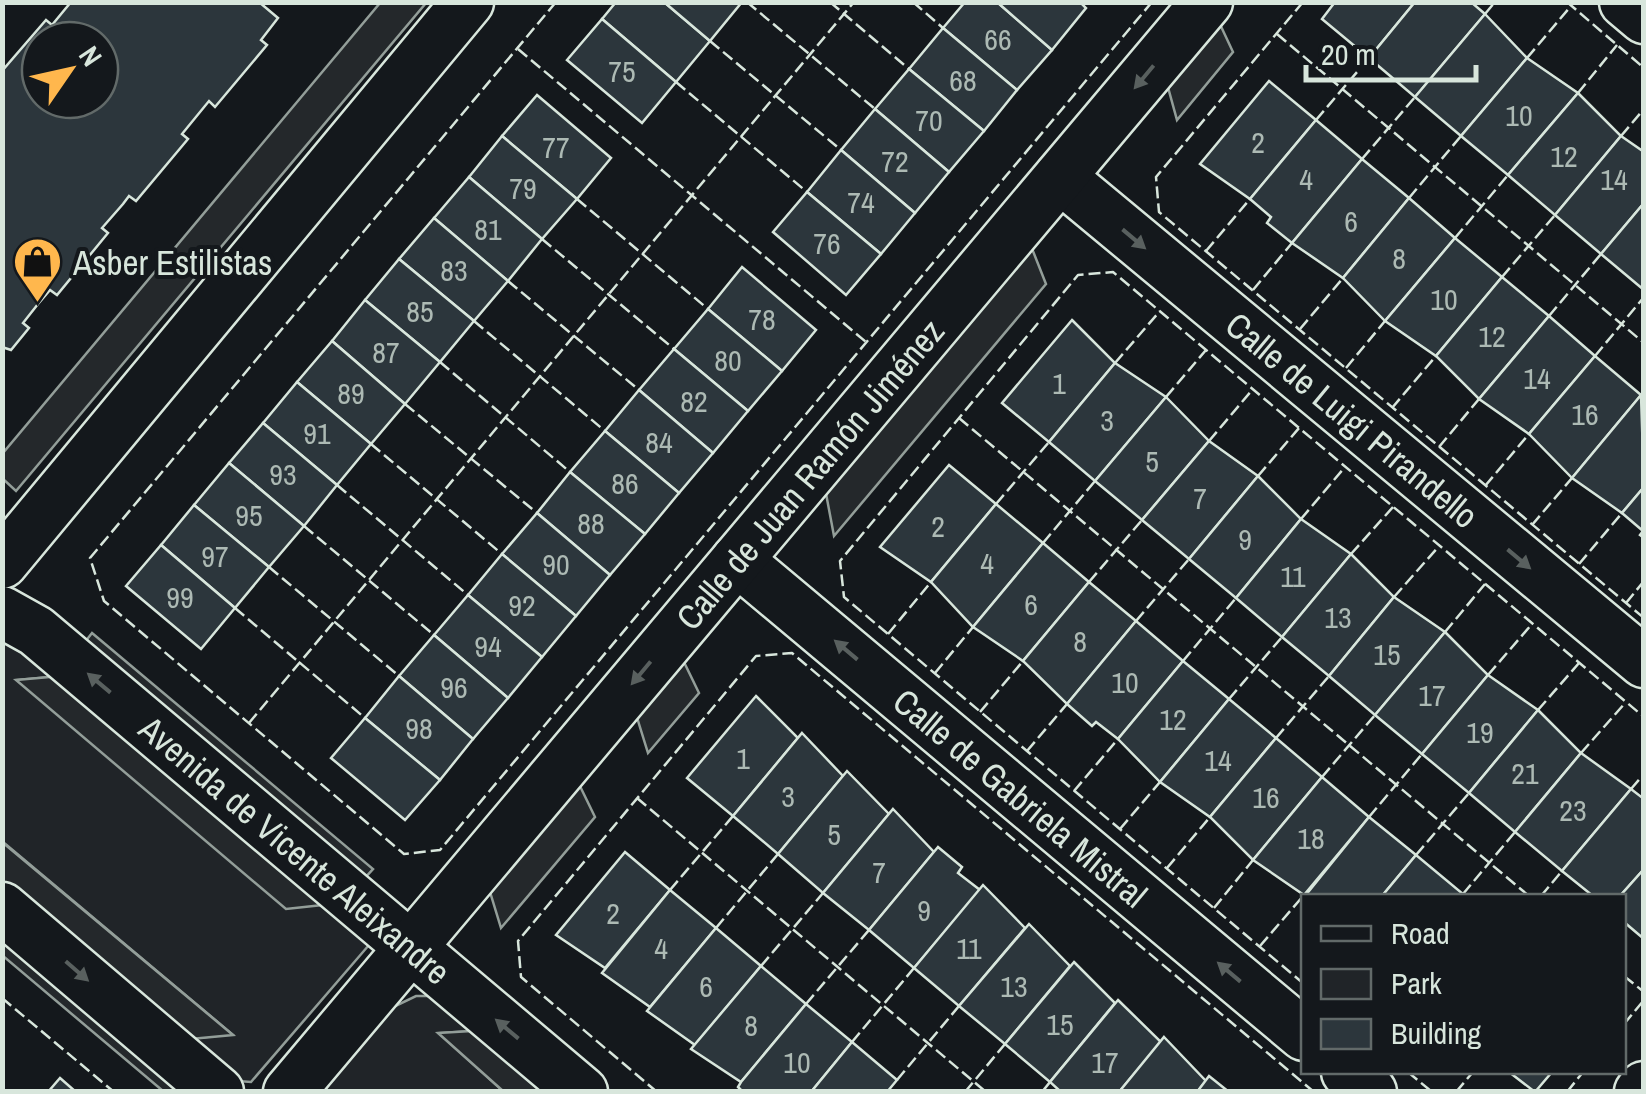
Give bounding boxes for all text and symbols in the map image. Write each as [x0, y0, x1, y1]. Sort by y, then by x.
house number: 66 [984, 19, 1012, 59]
north arrow [20, 20, 120, 120]
scale bar [1306, 20, 1476, 82]
text: 20 m [1321, 34, 1376, 74]
text: N [70, 39, 111, 74]
house number: 75 [608, 51, 636, 91]
house number: 68 [949, 60, 977, 100]
one-way arrow [1133, 64, 1155, 89]
house number: 10 [1505, 95, 1533, 135]
house number: 70 [915, 100, 943, 140]
house number: 2 [1251, 122, 1265, 162]
house number: 77 [542, 127, 570, 167]
house number: 12 [1550, 136, 1578, 176]
house number: 72 [881, 141, 909, 181]
house number: 4 [1299, 159, 1313, 199]
house number: 14 [1600, 159, 1628, 199]
house number: 79 [509, 168, 537, 208]
house number: 74 [847, 182, 875, 222]
house number: 6 [1344, 201, 1358, 241]
house number: 81 [474, 209, 502, 249]
house number: 76 [813, 223, 841, 263]
one-way arrow [1122, 228, 1147, 250]
shop icon: Asber Estilistas [12, 236, 64, 304]
house number: 8 [1392, 238, 1406, 278]
place label: Asber Estilistas [72, 239, 272, 286]
house number: 83 [440, 250, 468, 290]
house number: 10 [1430, 279, 1458, 319]
house number: 85 [406, 291, 434, 331]
house number: 78 [748, 299, 776, 339]
street label: Calle de Luigi Pirandello [1216, 301, 1488, 538]
street label: Calle de Juan Ramón Jiménez [665, 309, 954, 639]
house number: 12 [1478, 316, 1506, 356]
house number: 87 [372, 332, 400, 372]
house number: 80 [714, 340, 742, 380]
house number: 14 [1523, 358, 1551, 398]
house number: 1 [1052, 363, 1066, 403]
house number: 89 [337, 373, 365, 413]
house number: 82 [680, 381, 708, 421]
house number: 16 [1571, 394, 1599, 434]
house number: 3 [1100, 400, 1114, 440]
house number: 91 [303, 413, 331, 453]
house number: 84 [645, 422, 673, 462]
house number: 5 [1145, 441, 1159, 481]
house number: 93 [269, 454, 297, 494]
house number: 86 [611, 463, 639, 503]
house number: 7 [1193, 478, 1207, 518]
house number: 95 [235, 495, 263, 535]
house number: 88 [577, 503, 605, 543]
house number: 2 [931, 506, 945, 546]
house number: 9 [1238, 519, 1252, 559]
house number: 97 [201, 536, 229, 576]
house number: 4 [980, 543, 994, 583]
house number: 90 [542, 544, 570, 584]
one-way arrow [1506, 548, 1531, 570]
house number: 11 [1280, 556, 1306, 596]
house number: 99 [166, 577, 194, 617]
house number: 6 [1024, 584, 1038, 624]
house number: 92 [508, 585, 536, 625]
house number: 13 [1324, 597, 1352, 637]
house number: 8 [1073, 621, 1087, 661]
house number: 94 [474, 626, 502, 666]
house number: 15 [1373, 634, 1401, 674]
one-way arrow [834, 640, 859, 662]
one-way arrow [631, 661, 652, 686]
house number: 10 [1111, 662, 1139, 702]
house number: 96 [440, 667, 468, 707]
one-way arrow [87, 673, 112, 694]
house number: 17 [1418, 675, 1446, 715]
street label: Calle de Gabriela Mistral [884, 678, 1157, 918]
house number: 12 [1159, 699, 1187, 739]
street label: Avenida de Vicente Aleixandre [129, 704, 460, 995]
house number: 98 [405, 708, 433, 748]
house number: 19 [1466, 712, 1494, 752]
house number: 1 [736, 738, 750, 778]
house number: 14 [1204, 740, 1232, 780]
house number: 21 [1511, 753, 1539, 793]
house number: 3 [781, 776, 795, 816]
house number: 16 [1252, 777, 1280, 817]
house number: 23 [1559, 790, 1587, 830]
house number: 5 [827, 814, 841, 854]
house number: 18 [1297, 818, 1325, 858]
house number: 7 [872, 852, 886, 892]
house number: 9 [917, 890, 931, 930]
house number: 2 [606, 893, 620, 933]
legend [1301, 894, 1626, 1074]
text: Road [1391, 913, 1450, 953]
house number: 4 [654, 928, 668, 968]
house number: 11 [956, 928, 982, 968]
one-way arrow [64, 960, 89, 981]
one-way arrow [1216, 962, 1241, 983]
text: Park [1391, 963, 1442, 1003]
house number: 6 [699, 966, 713, 1006]
house number: 13 [1000, 966, 1028, 1006]
house number: 15 [1046, 1004, 1074, 1044]
house number: 8 [744, 1005, 758, 1045]
text: Building [1391, 1013, 1482, 1053]
one-way arrow [495, 1019, 520, 1040]
house number: 10 [783, 1042, 811, 1082]
house number: 17 [1091, 1042, 1119, 1082]

